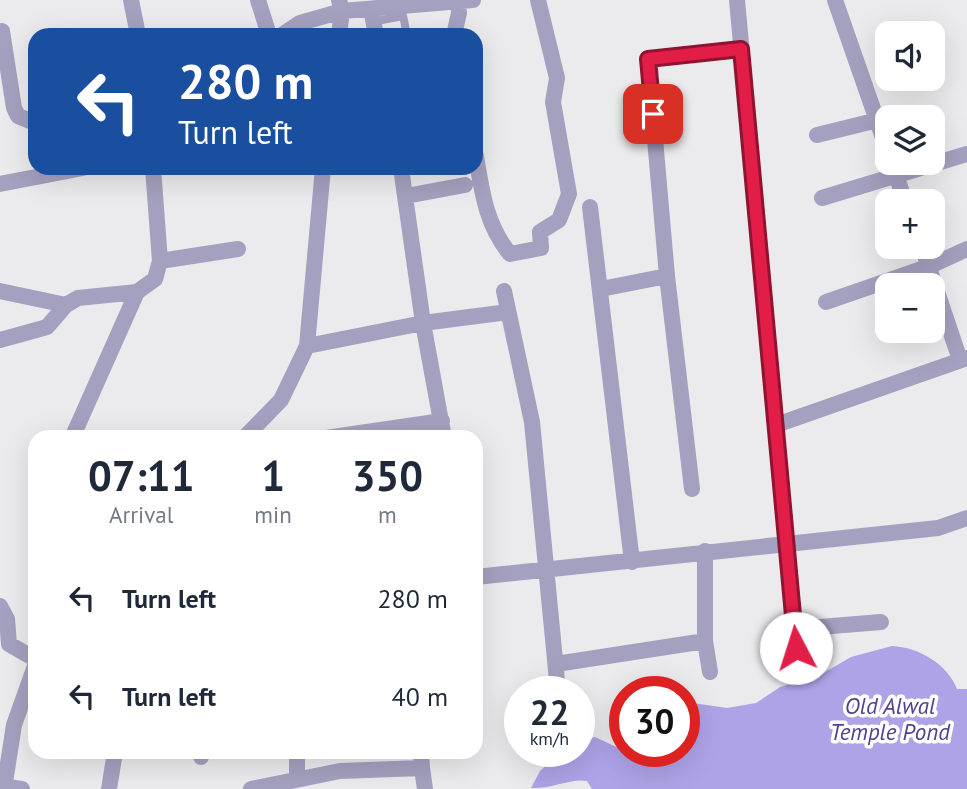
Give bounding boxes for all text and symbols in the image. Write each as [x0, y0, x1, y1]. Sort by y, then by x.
map controls [875, 21, 945, 343]
button: sound [875, 21, 945, 91]
text: 280 m [178, 49, 313, 113]
icon: left [63, 56, 154, 147]
pin [623, 84, 683, 144]
icon: arrive [634, 95, 672, 133]
button: layers [875, 105, 945, 175]
text: Turn left [178, 111, 293, 153]
button: + [875, 189, 945, 259]
button: − [875, 273, 945, 343]
text: 07:11 [88, 448, 194, 503]
text: 1 [261, 448, 285, 503]
text: 350 [352, 448, 423, 503]
text: Arrival [109, 500, 173, 529]
text: min [254, 500, 292, 529]
text: m [378, 500, 397, 529]
icon: left [63, 579, 101, 617]
text: Turn left [122, 582, 216, 615]
text: 280 m [377, 582, 448, 615]
position arrow [759, 611, 833, 685]
speed limit sign: 30 [609, 676, 700, 767]
icon: left [63, 677, 101, 715]
text: Turn left [122, 680, 216, 713]
text: 40 m [392, 680, 448, 713]
text: 22 [530, 689, 569, 735]
water label: Old Alwal Temple Pond [830, 691, 951, 746]
text: km/h [530, 727, 569, 750]

